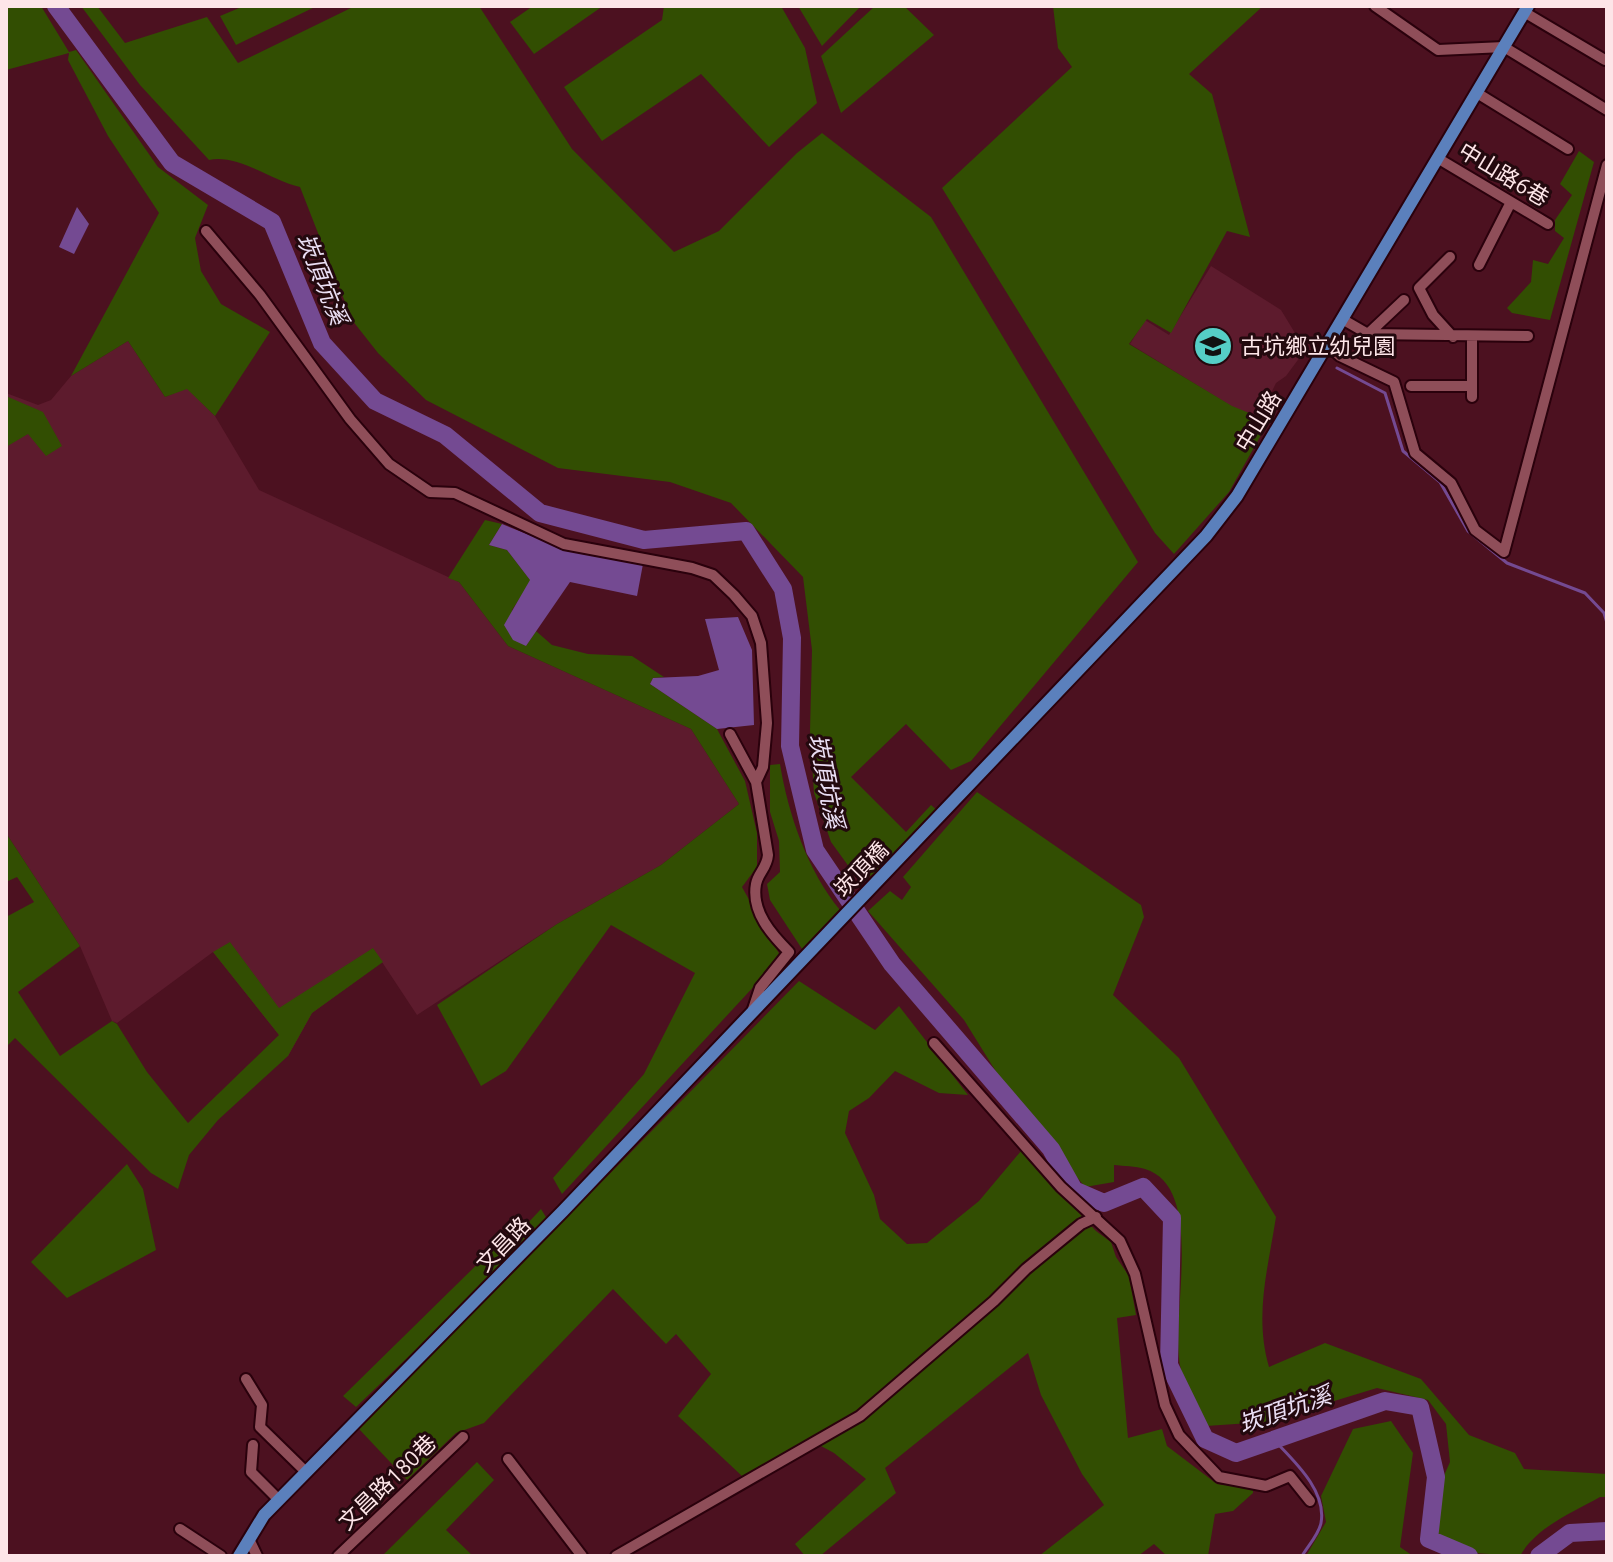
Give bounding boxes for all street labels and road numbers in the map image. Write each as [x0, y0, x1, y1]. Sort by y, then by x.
street label: 中山路6巷 [1455, 137, 1554, 210]
street label: 中山路 [1230, 386, 1285, 455]
street label: 崁頂橋 [829, 836, 893, 901]
street label: 文昌路 [471, 1211, 535, 1276]
street label: 文昌路180巷 [333, 1429, 440, 1534]

